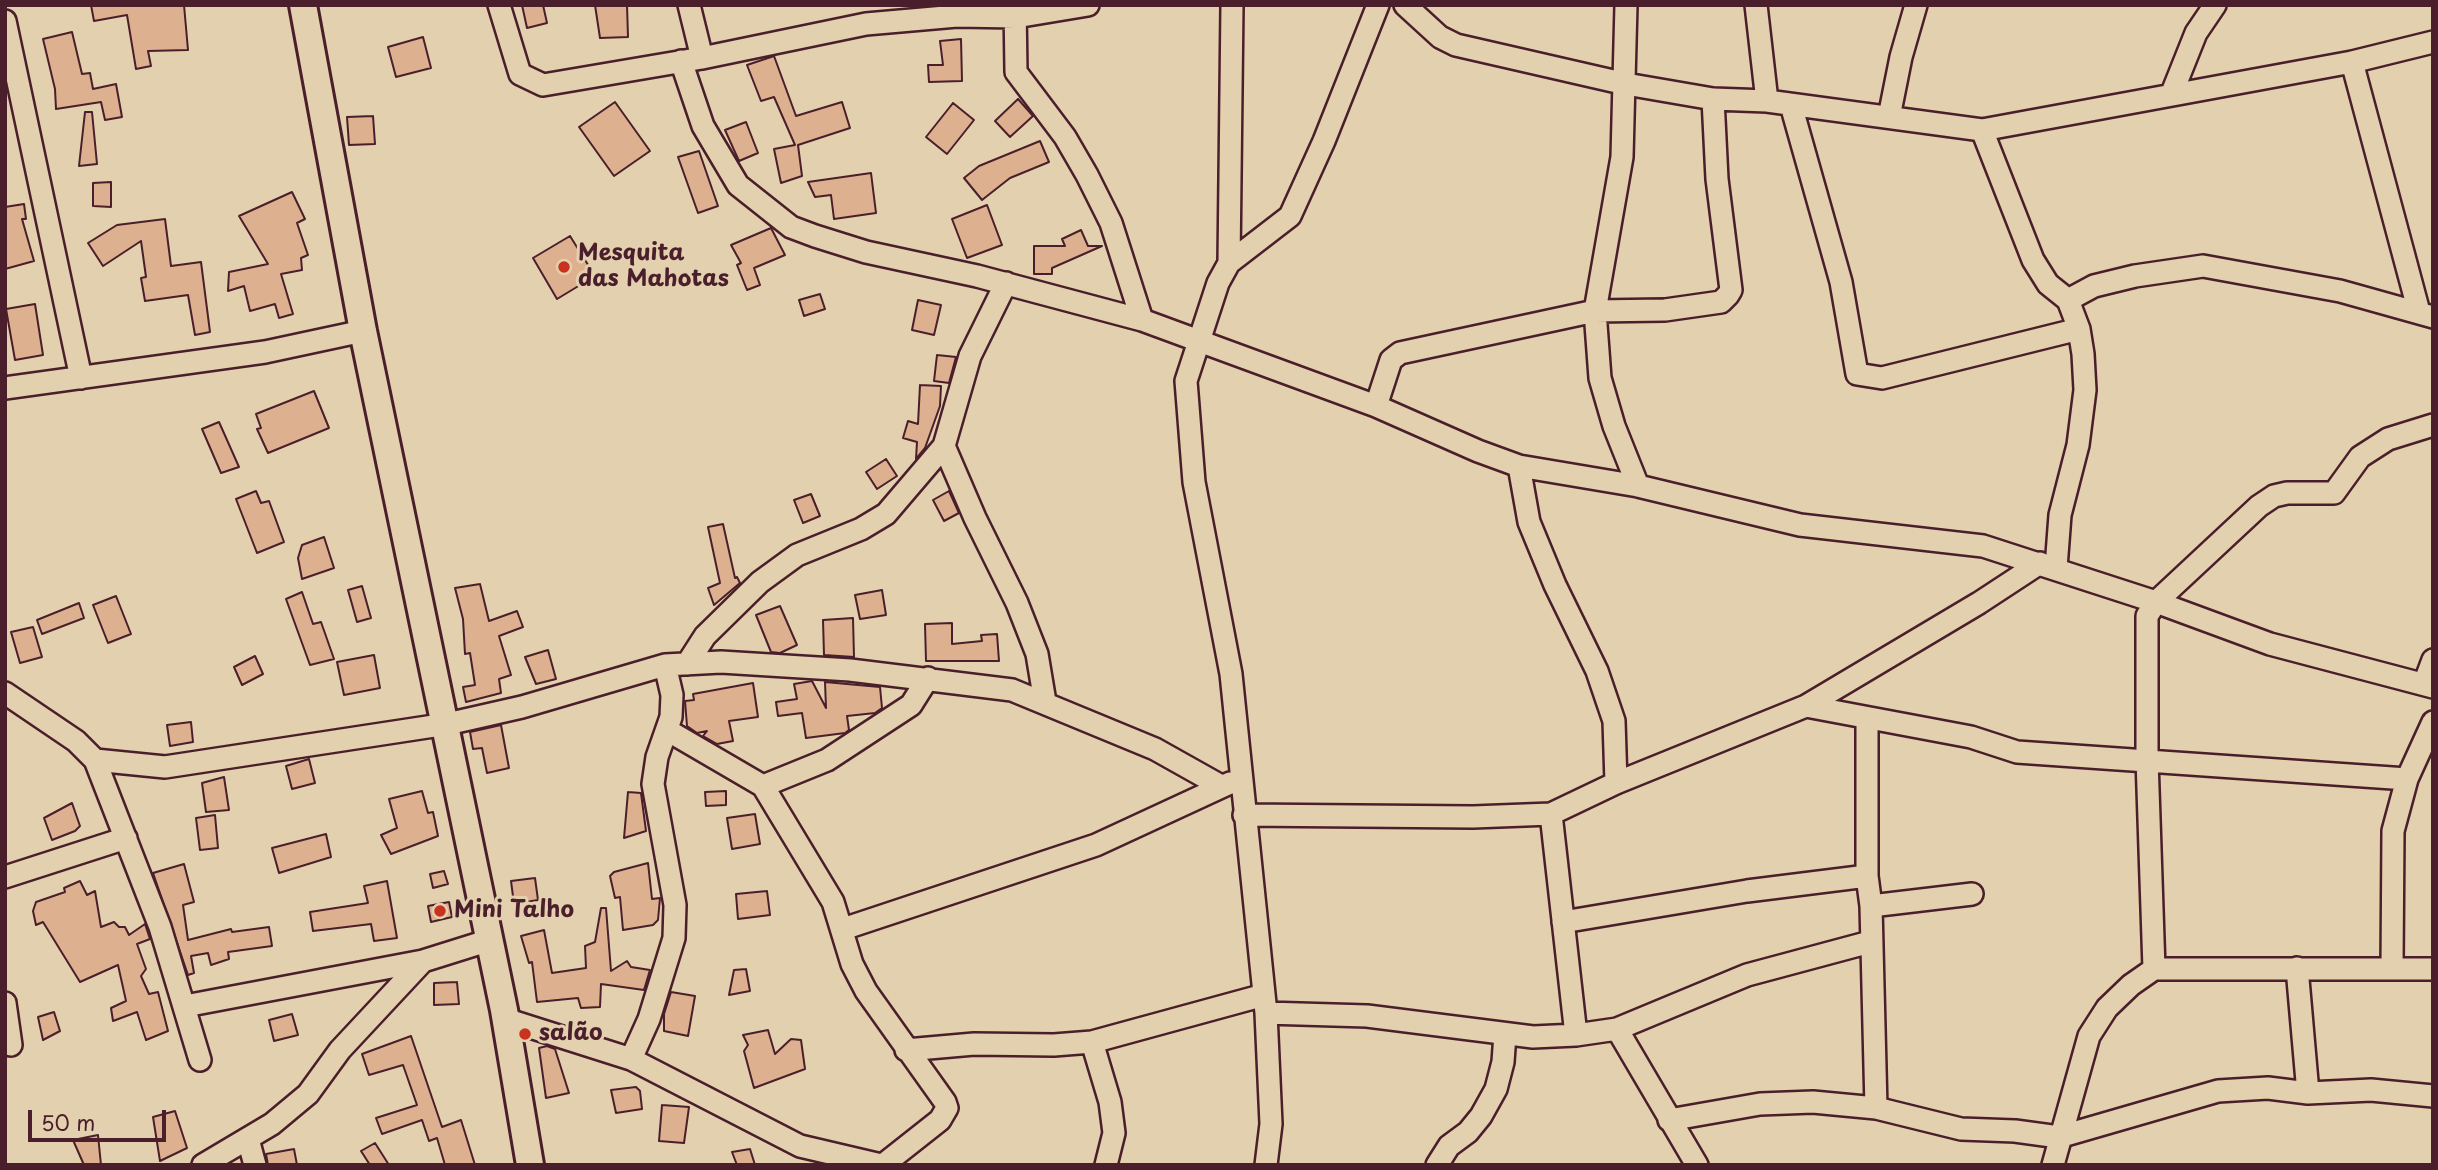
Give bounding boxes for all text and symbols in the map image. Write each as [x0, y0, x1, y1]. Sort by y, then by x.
place label: Mesquita das Mahotas [578, 240, 729, 294]
marker: Mesquita das Mahotas [556, 259, 572, 275]
place label: Mini Talho [454, 897, 574, 925]
marker: Mini Talho [432, 903, 448, 919]
place label: salão [539, 1020, 602, 1048]
marker: salão [517, 1026, 533, 1042]
scale bar [32, 1096, 170, 1140]
text: 50 m [41, 1106, 95, 1138]

